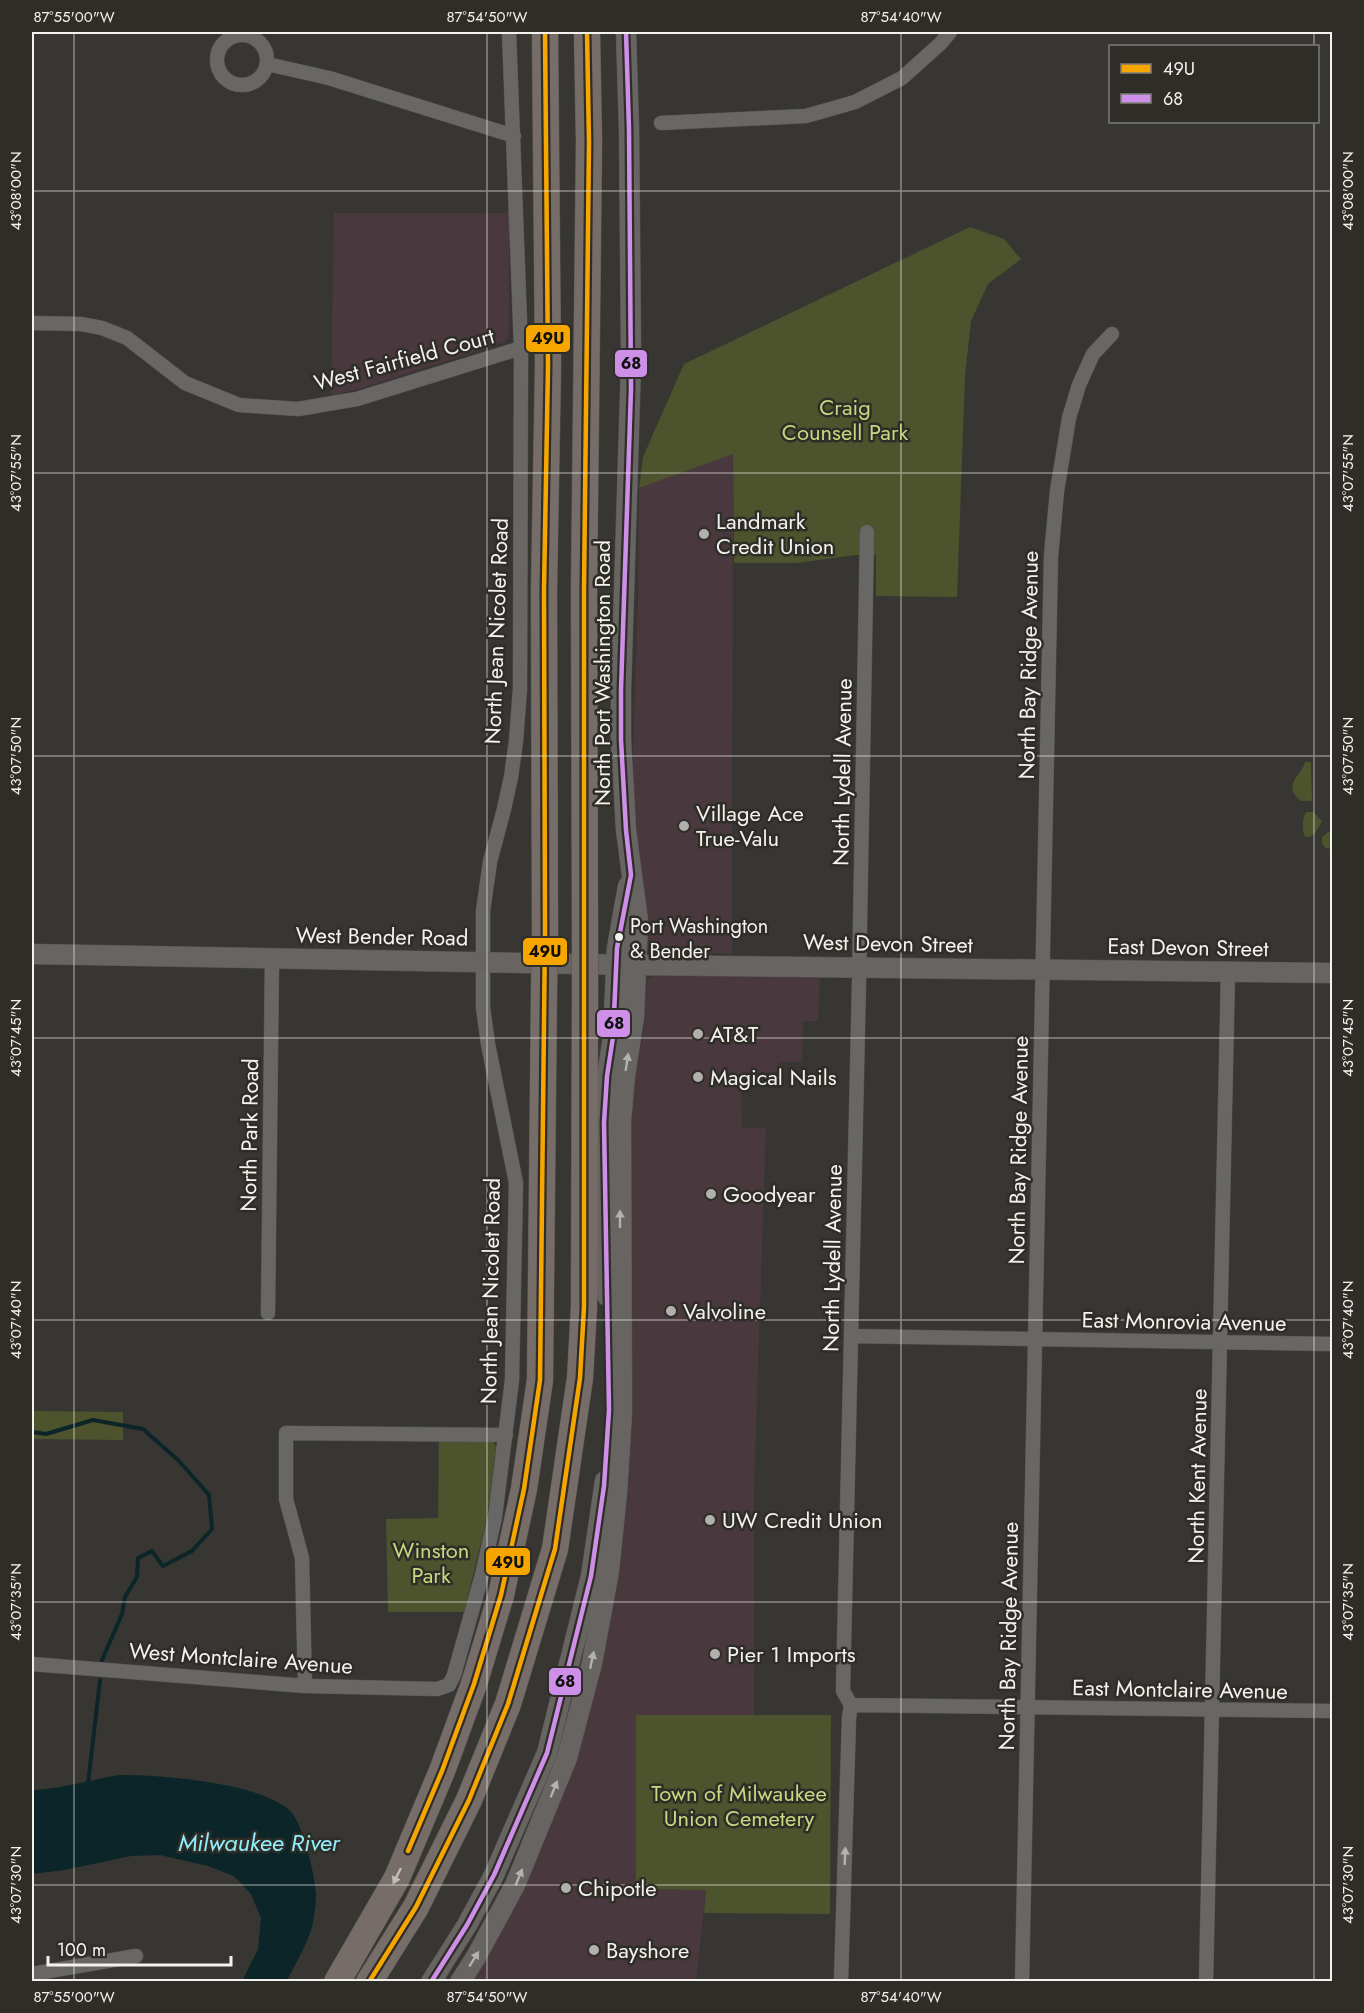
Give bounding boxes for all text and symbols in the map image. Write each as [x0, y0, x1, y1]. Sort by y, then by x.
text: 87°55'00"W [33, 6, 115, 28]
text: 87°54'50"W [447, 6, 528, 28]
text: 87°54'40"W [860, 6, 942, 28]
legend [1109, 45, 1319, 123]
text: 49U [1163, 56, 1195, 82]
text: 68 [1163, 86, 1183, 112]
text: 43°08'00"N [5, 151, 27, 231]
text: 43°08'00"N [1337, 151, 1359, 231]
street label: West Fairfield Court [310, 319, 498, 398]
line badge: 49U [525, 324, 571, 353]
text: 49U [531, 327, 565, 350]
line badge: 68 [614, 349, 648, 378]
text: 68 [621, 352, 641, 375]
park label: Craig Counsell Park [782, 391, 908, 448]
text: 43°07'55"N [5, 434, 27, 512]
text: 43°07'55"N [1337, 434, 1359, 512]
place label: Landmark Credit Union [716, 505, 834, 562]
street label: North Jean Nicolet Road [476, 517, 516, 745]
marker: Landmark Credit Union [697, 527, 711, 541]
street label: North Port Washington Road [586, 540, 618, 806]
street label: North Bay Ridge Avenue [1010, 550, 1046, 780]
street label: North Lydell Avenue [824, 678, 860, 866]
text: 43°07'50"N [5, 717, 27, 795]
text: 43°07'50"N [1337, 717, 1359, 795]
place label: Village Ace True-Valu [696, 797, 804, 854]
marker: Village Ace True-Valu [677, 819, 691, 833]
place label: Port Washington & Bender [630, 912, 768, 966]
street label: West Bender Road [295, 918, 469, 954]
street label: West Devon Street [803, 926, 974, 960]
street label: East Devon Street [1107, 930, 1270, 964]
marker: Port Washington & Bender [613, 931, 625, 943]
line badge: 49U [522, 937, 568, 966]
text: 49U [528, 940, 562, 963]
text: 43°07'45"N [5, 999, 27, 1077]
text: 43°07'45"N [1337, 999, 1359, 1077]
line badge: 68 [596, 1009, 631, 1038]
text: 68 [604, 1012, 624, 1035]
place label: AT&T [710, 1018, 759, 1050]
marker: AT&T [691, 1027, 705, 1041]
street label: North Bay Ridge Avenue [1000, 1035, 1036, 1265]
one-way arrow [622, 1053, 631, 1072]
street label: North Park Road [232, 1058, 266, 1212]
place label: Magical Nails [710, 1061, 837, 1093]
marker: Magical Nails [691, 1070, 705, 1084]
street label: North Lydell Avenue [814, 1164, 850, 1352]
street label: North Jean Nicolet Road [472, 1178, 508, 1404]
place label: Goodyear [723, 1178, 816, 1210]
marker: Goodyear [704, 1187, 718, 1201]
one-way arrow [615, 1209, 625, 1228]
text: 43°07'40"N [5, 1281, 27, 1359]
text: 43°07'40"N [1337, 1281, 1359, 1359]
place label: Valvoline [683, 1295, 766, 1327]
street label: East Monrovia Avenue [1081, 1303, 1287, 1339]
marker: Valvoline [664, 1304, 678, 1318]
street label: North Kent Avenue [1179, 1388, 1215, 1564]
place label: UW Credit Union [722, 1504, 883, 1536]
marker: UW Credit Union [703, 1513, 717, 1527]
street label: North Bay Ridge Avenue [990, 1521, 1026, 1751]
park label: Winston Park [393, 1534, 469, 1591]
line badge: 49U [485, 1547, 531, 1576]
text: 49U [491, 1551, 525, 1574]
text: 43°07'35"N [5, 1563, 27, 1641]
text: 43°07'35"N [1337, 1563, 1359, 1641]
street label: West Montclaire Avenue [128, 1634, 354, 1682]
place label: Pier 1 Imports [727, 1638, 856, 1670]
marker: Pier 1 Imports [708, 1647, 722, 1661]
one-way arrow [588, 1651, 597, 1670]
line badge: 68 [548, 1667, 582, 1696]
text: 68 [555, 1670, 575, 1693]
street label: East Montclaire Avenue [1072, 1671, 1288, 1707]
park label: Town of Milwaukee Union Cemetery [651, 1777, 827, 1834]
one-way arrow [549, 1779, 559, 1797]
water label: Milwaukee River [178, 1825, 342, 1860]
text: 43°07'30"N [5, 1846, 27, 1924]
one-way arrow [840, 1846, 849, 1865]
text: 43°07'30"N [1337, 1846, 1359, 1924]
one-way arrow [393, 1867, 402, 1884]
one-way arrow [514, 1867, 524, 1885]
place label: Chipotle [578, 1872, 657, 1904]
marker: Chipotle [559, 1881, 573, 1895]
scale bar [48, 1929, 231, 1967]
place label: Bayshore [606, 1934, 689, 1966]
text: 100 m [57, 1937, 106, 1963]
marker: Bayshore [587, 1943, 601, 1957]
one-way arrow [469, 1951, 480, 1967]
text: 87°55'00"W [33, 1986, 115, 2008]
text: 87°54'50"W [447, 1986, 528, 2008]
text: 87°54'40"W [860, 1986, 942, 2008]

